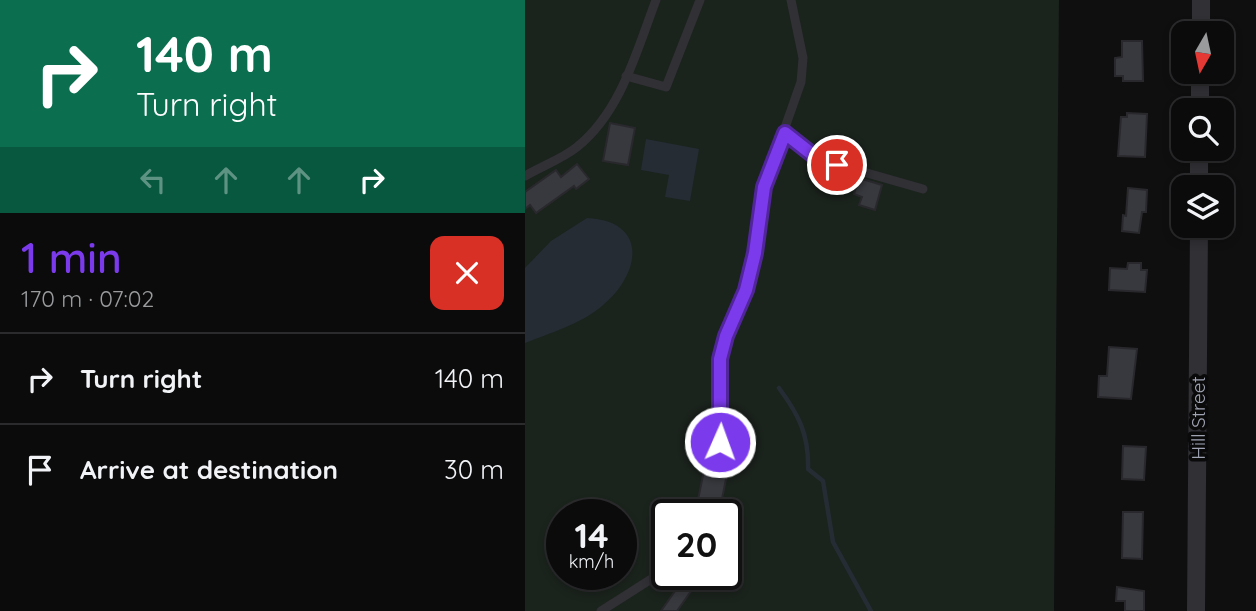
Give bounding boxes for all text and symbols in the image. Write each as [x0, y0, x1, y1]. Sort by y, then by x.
north arrow [1171, 21, 1234, 84]
map controls [1171, 21, 1234, 238]
text: 140 m [136, 23, 273, 84]
icon: right [21, 28, 112, 119]
text: Turn right [136, 84, 277, 124]
button: search [1171, 98, 1234, 161]
pin [807, 135, 867, 195]
icon: arrive [818, 146, 856, 184]
icon: left [134, 161, 172, 199]
icon: ahead [207, 161, 245, 199]
icon: ahead [280, 161, 318, 199]
icon: right [353, 161, 391, 199]
button: layers [1171, 175, 1234, 238]
text: 1 min [21, 231, 122, 284]
button: close [430, 236, 504, 310]
text: 170 m · 07:02 [21, 284, 154, 313]
icon: right [21, 360, 59, 398]
text: Turn right [80, 362, 202, 395]
text: 140 m [435, 362, 504, 395]
street label: Hill Street [1186, 376, 1210, 460]
position arrow [683, 405, 757, 479]
icon: arrive [21, 451, 59, 489]
text: Arrive at destination [80, 453, 338, 486]
text: 30 m [444, 453, 504, 486]
speed limit sign: 20 [651, 499, 742, 590]
text: 14 [574, 513, 609, 557]
text: km/h [569, 550, 614, 573]

